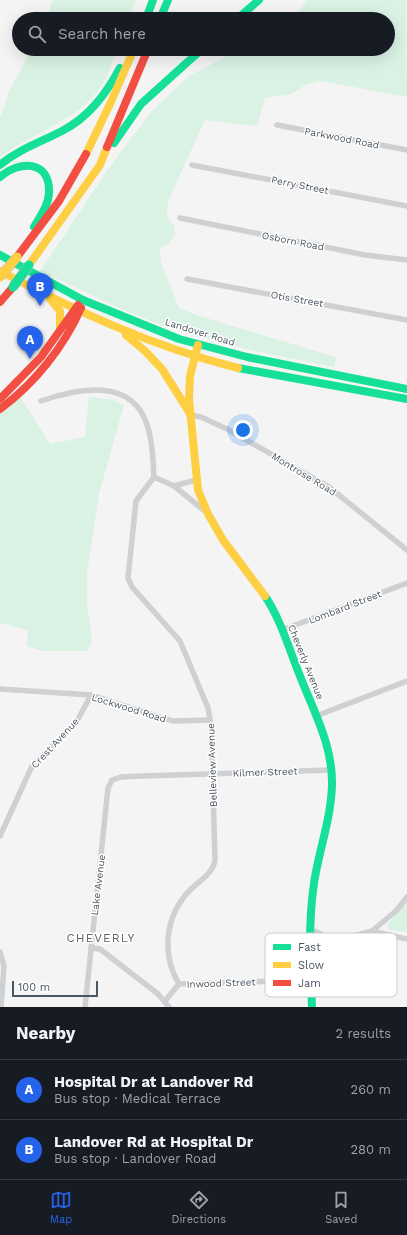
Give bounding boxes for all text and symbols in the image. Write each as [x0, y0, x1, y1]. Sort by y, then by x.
search box [12, 12, 395, 56]
icon: search [26, 23, 48, 45]
text: Search here [58, 25, 146, 43]
street label: Parkwood Road [304, 125, 380, 151]
street label: Perry Street [270, 174, 330, 196]
street label: Osborn Road [261, 230, 325, 252]
pin: B [27, 273, 53, 306]
street label: Otis Street [270, 289, 325, 309]
street label: Landover Road [164, 316, 236, 348]
pin: A [17, 326, 43, 359]
your location [233, 420, 253, 440]
street label: Montrose Road [270, 450, 338, 498]
street label: Lombard Street [307, 588, 384, 626]
street label: Cheverly Avenue [286, 623, 326, 701]
street label: Lockwood Road [90, 691, 168, 725]
street label: Crest Avenue [29, 716, 81, 770]
street label: Belleview Avenue [205, 723, 219, 807]
street label: Kilmer Street [232, 765, 298, 779]
street label: Lake Avenue [89, 854, 107, 916]
district label: CHEVERLY [67, 931, 135, 945]
legend [265, 933, 397, 997]
text: Fast [298, 941, 321, 954]
text: Slow [298, 959, 324, 972]
street label: Inwood Street [186, 976, 256, 990]
text: Jam [298, 977, 321, 990]
scale bar [12, 979, 98, 998]
text: 100 m [18, 981, 50, 994]
text: Nearby [16, 1023, 75, 1043]
text: 2 results [336, 1026, 391, 1041]
text: Hospital Dr at Landover Rd [54, 1073, 253, 1091]
text: A [25, 1082, 33, 1097]
text: 260 m [351, 1082, 391, 1097]
text: Bus stop · Medical Terrace [54, 1091, 221, 1106]
text: Landover Rd at Hospital Dr [54, 1133, 253, 1151]
text: B [25, 1142, 33, 1157]
text: 280 m [351, 1142, 391, 1157]
text: Bus stop · Landover Road [54, 1151, 216, 1166]
tab: Map [50, 1189, 72, 1226]
tab: Directions [172, 1189, 226, 1226]
tab: Saved [325, 1189, 357, 1226]

